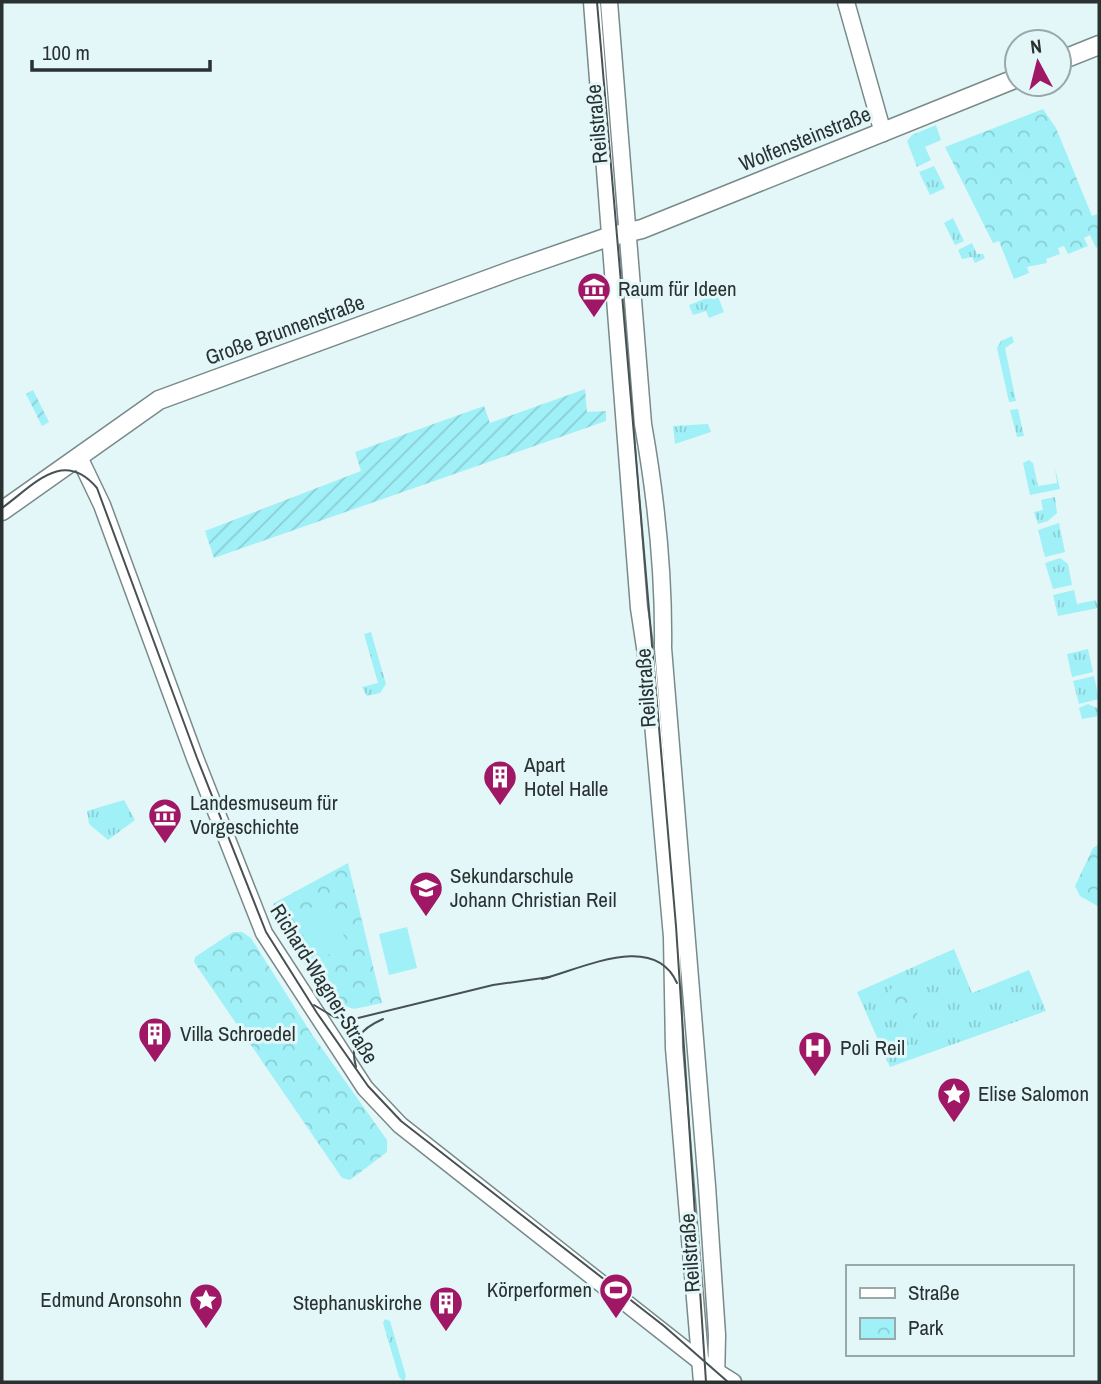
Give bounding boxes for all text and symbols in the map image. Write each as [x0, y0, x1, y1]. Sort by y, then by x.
scale bar [32, 28, 210, 72]
north arrow [1003, 28, 1073, 98]
text: N [1029, 33, 1043, 60]
text: 100 m [42, 38, 90, 67]
street label: Reilstraße [579, 83, 614, 165]
street label: Wolfensteinstraße [735, 99, 875, 178]
museum icon: Raum für Ideen [575, 270, 613, 319]
place label: Raum für Ideen [618, 274, 737, 303]
street label: Große Brunnenstraße [201, 287, 368, 372]
street label: Reilstraße [628, 647, 663, 729]
place label: Apart Hotel Halle [523, 750, 608, 803]
building icon: Apart Hotel Halle [481, 758, 519, 807]
place label: Landesmuseum für Vorgeschichte [190, 788, 338, 841]
museum icon: Landesmuseum für Vorgeschichte [146, 796, 184, 845]
place label: Sekundarschule Johann Christian Reil [450, 861, 617, 914]
school or university icon: Sekundarschule Johann Christian Reil [407, 869, 445, 918]
street label: Richard-Wagner-Straße [264, 898, 385, 1069]
building icon: Villa Schroedel [136, 1015, 174, 1064]
place label: Villa Schroedel [180, 1019, 296, 1048]
hospital icon: Poli Reil [796, 1029, 834, 1078]
place label: Poli Reil [840, 1033, 905, 1062]
place icon: Elise Salomon [935, 1075, 973, 1124]
place label: Elise Salomon [978, 1079, 1089, 1108]
street label: Reilstraße [672, 1212, 707, 1294]
legend [846, 1265, 1073, 1356]
sports icon: Körperformen [597, 1271, 635, 1320]
place label: Körperformen [487, 1275, 592, 1304]
text: Straße [908, 1278, 960, 1307]
place icon: Edmund Aronsohn [187, 1281, 225, 1330]
building icon: Stephanuskirche [427, 1284, 465, 1333]
place label: Edmund Aronsohn [40, 1285, 182, 1314]
place label: Stephanuskirche [293, 1288, 422, 1317]
text: Park [908, 1313, 944, 1342]

